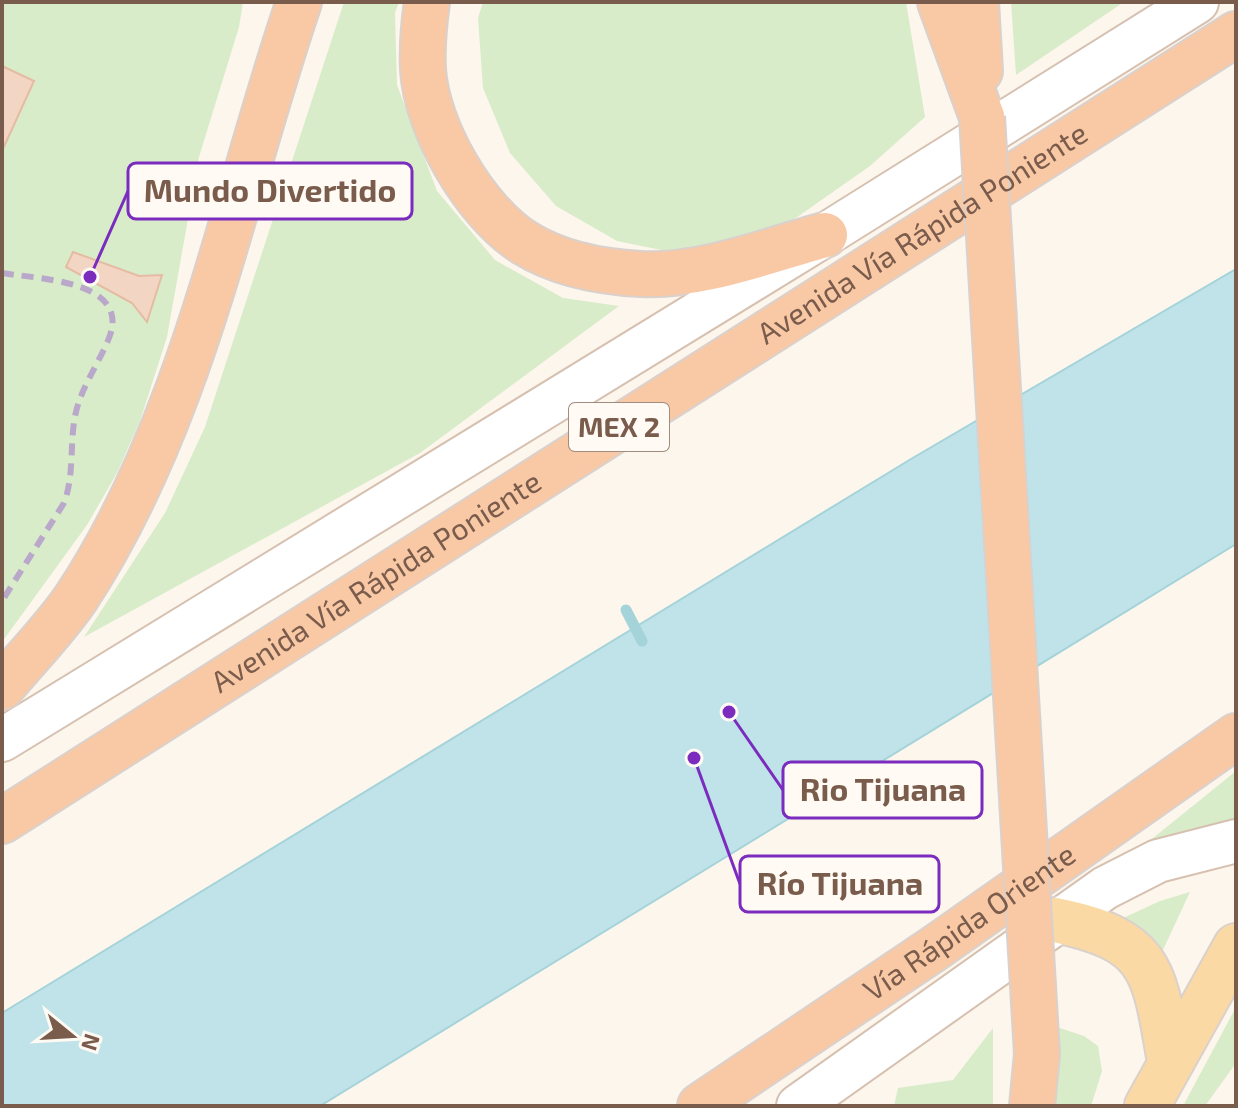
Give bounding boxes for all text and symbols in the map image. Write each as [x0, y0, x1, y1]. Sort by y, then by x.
street label: Avenida Vía Rápida Poniente [750, 114, 1093, 351]
callout: Mundo Divertido [128, 163, 412, 219]
text: Mundo Divertido [144, 170, 396, 208]
road number: MEX 2 [569, 403, 669, 451]
street label: Avenida Vía Rápida Poniente [204, 462, 547, 699]
callout: Rio Tijuana [783, 762, 982, 818]
text: Rio Tijuana [800, 769, 966, 807]
street label: Vía Rápida Oriente [856, 835, 1081, 1007]
callout: Río Tijuana [740, 856, 939, 912]
text: Río Tijuana [757, 863, 923, 901]
north arrow [32, 996, 112, 1076]
text: N [77, 1031, 107, 1054]

